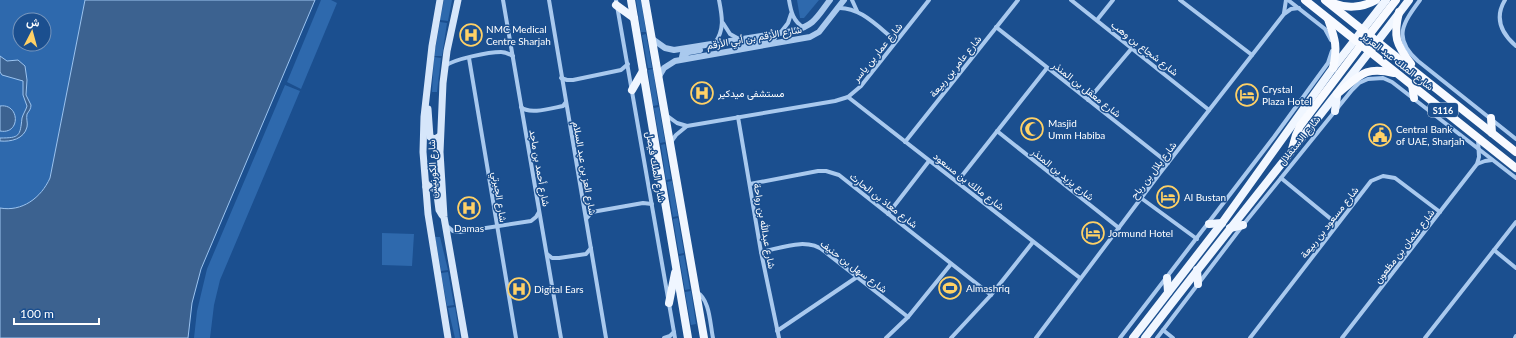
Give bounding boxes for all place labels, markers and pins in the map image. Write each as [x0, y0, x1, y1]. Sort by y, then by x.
hospital icon: NMC Medical Centre Sharjah [458, 22, 484, 48]
place label: NMC Medical Centre Sharjah [486, 23, 551, 47]
hospital icon: مستشفى ميدكير [689, 80, 715, 106]
hotel icon: Crystal Plaza Hotel [1234, 82, 1260, 108]
place label: Crystal Plaza Hotel [1262, 83, 1312, 107]
place label: مستشفى ميدكير [717, 87, 784, 100]
mosque icon: Masjid Umm Habiba [1019, 116, 1045, 142]
place label: Masjid Umm Habiba [1048, 117, 1105, 141]
public building icon: Central Bank of UAE, Sharjah [1367, 122, 1393, 148]
place label: Central Bank of UAE, Sharjah [1396, 123, 1465, 147]
hotel icon: Al Bustan [1155, 184, 1181, 210]
place label: Al Bustan [1184, 191, 1226, 203]
hospital icon: Damas [456, 195, 482, 221]
hotel icon: Jormund Hotel [1080, 220, 1106, 246]
place label: Damas [454, 222, 484, 234]
place label: Jormund Hotel [1108, 227, 1173, 239]
sports icon: Almashriq [937, 275, 963, 301]
hospital icon: Digital Ears [506, 276, 532, 302]
place label: Almashriq [966, 282, 1010, 294]
place label: Digital Ears [534, 283, 584, 295]

